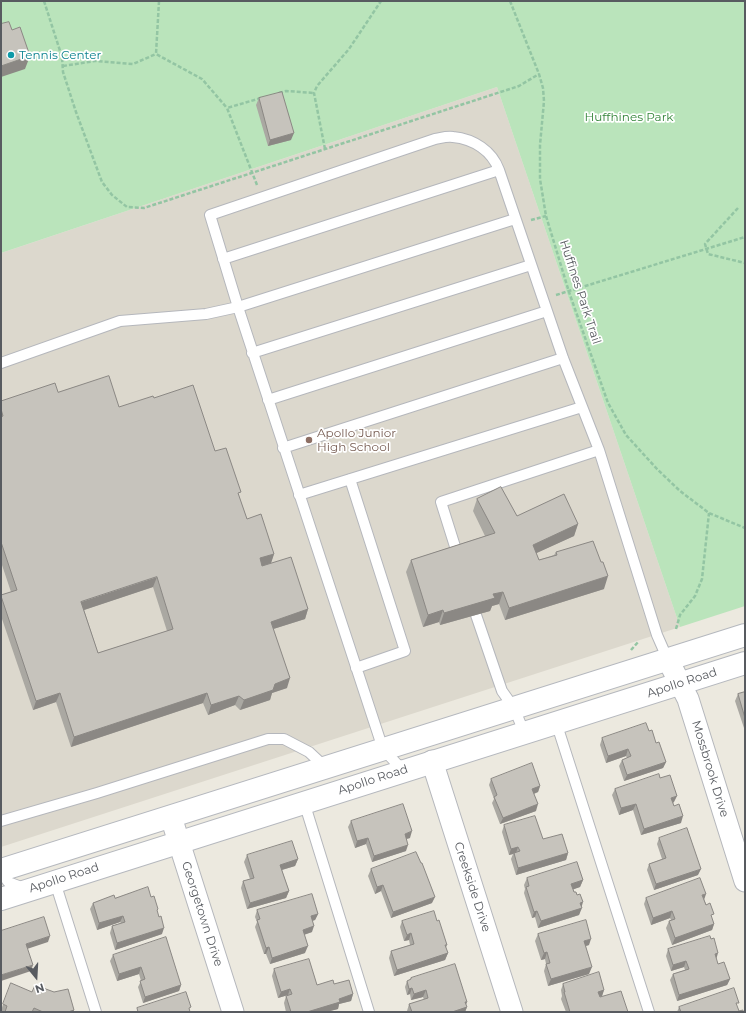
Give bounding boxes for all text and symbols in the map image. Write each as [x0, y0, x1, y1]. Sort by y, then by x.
place label: Tennis Center [19, 48, 101, 62]
marker: Tennis Center [6, 50, 16, 60]
park label: Huffhines Park [584, 110, 674, 124]
street label: Huffines Park Trail [556, 238, 604, 346]
place label: Apollo Junior High School [317, 426, 396, 454]
marker: Apollo Junior High School [304, 435, 314, 445]
street label: Apollo Road [645, 665, 719, 701]
street label: Mossbrook Drive [688, 719, 732, 819]
street label: Apollo Road [336, 762, 410, 798]
street label: Creekside Drive [451, 840, 493, 934]
street label: Apollo Road [27, 860, 101, 896]
street label: Georgetown Drive [178, 860, 226, 968]
north arrow [16, 957, 56, 997]
text: N [33, 980, 46, 996]

